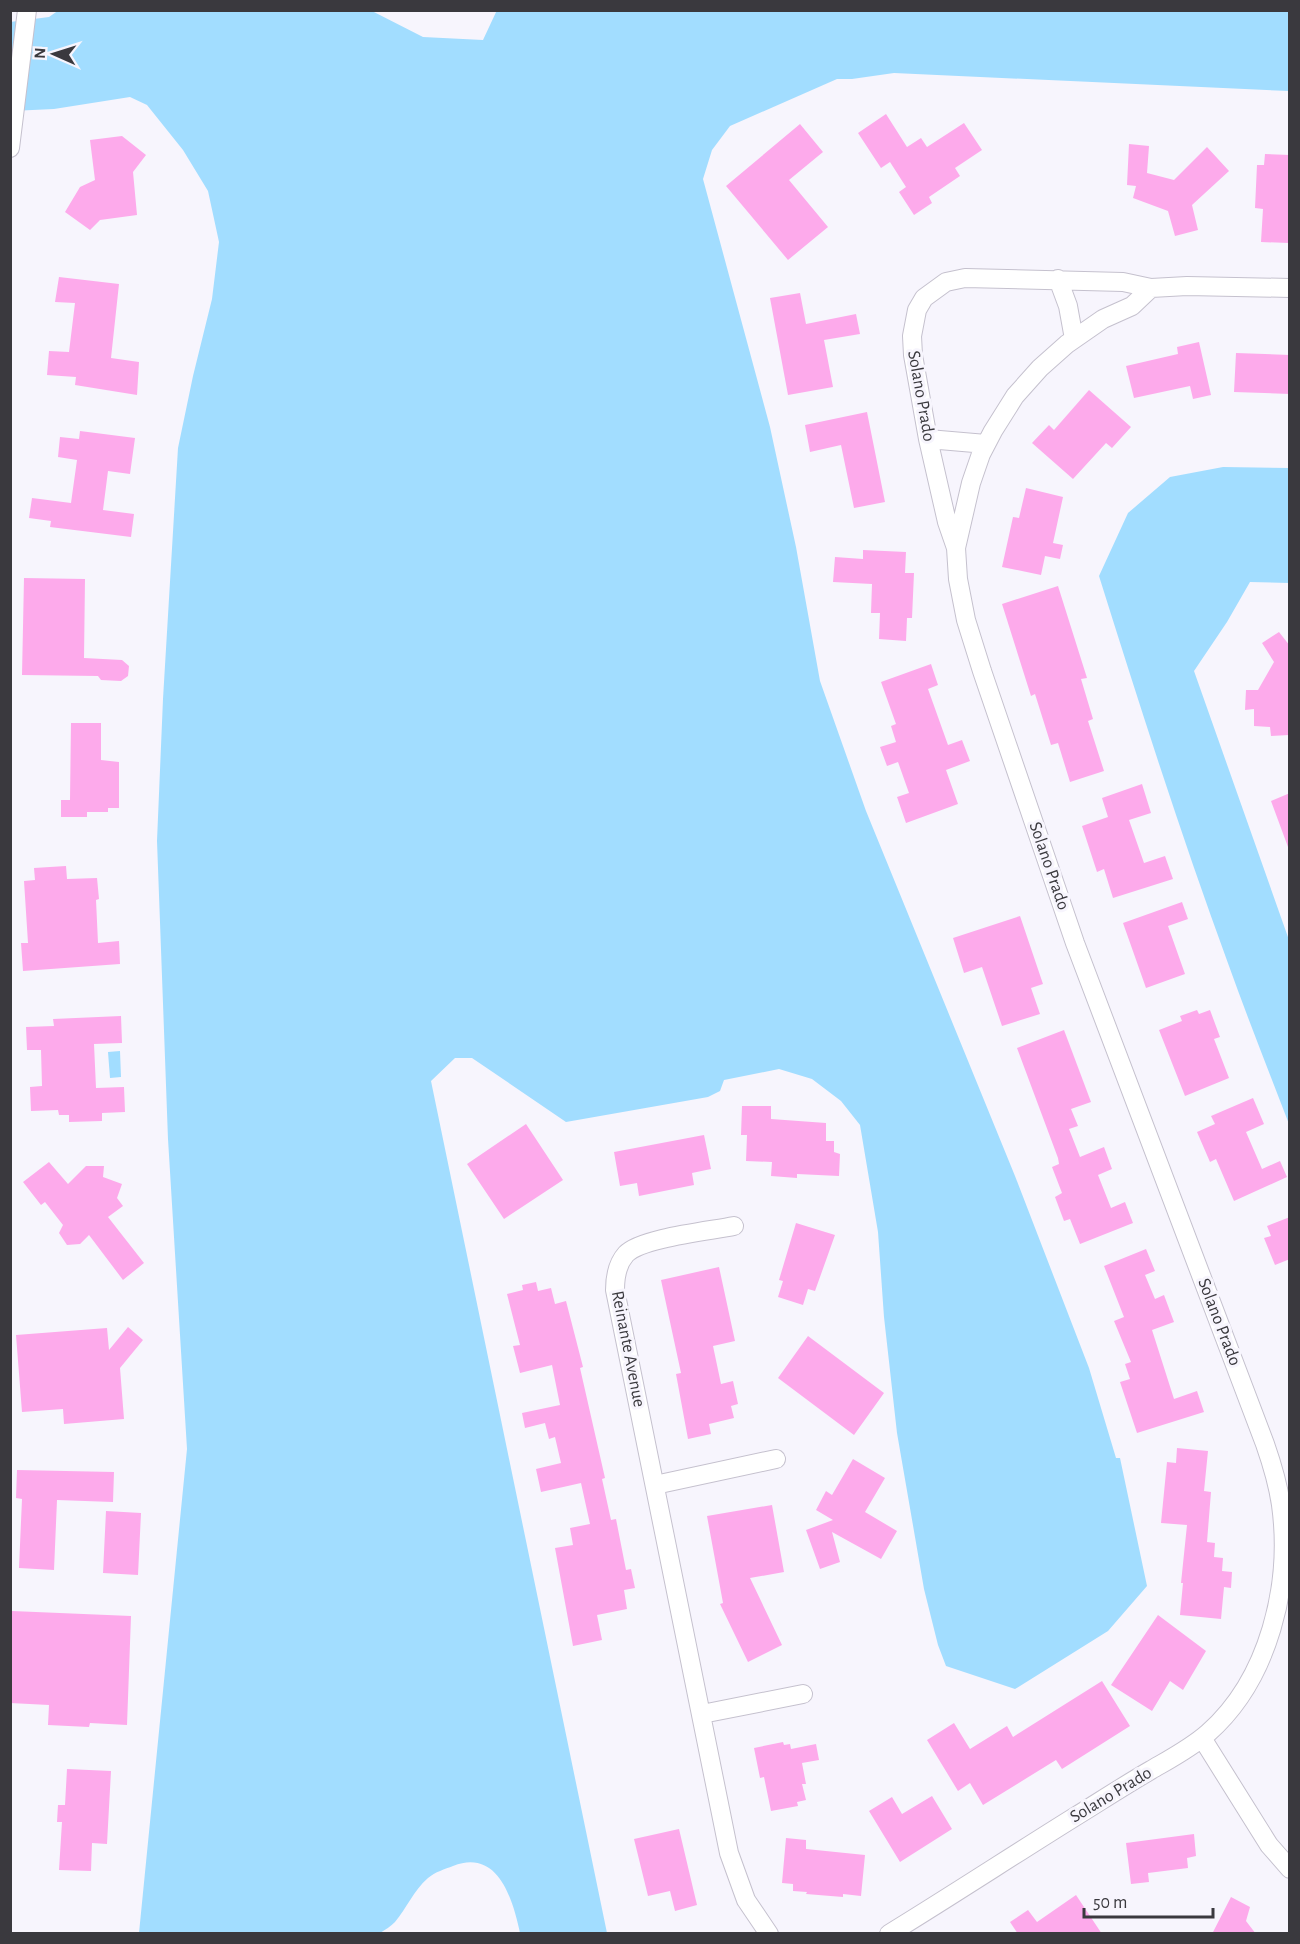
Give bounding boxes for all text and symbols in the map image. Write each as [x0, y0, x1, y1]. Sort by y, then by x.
north arrow [24, 24, 84, 84]
text: N [32, 47, 48, 59]
street label: Solano Prado [904, 349, 938, 443]
street label: Solano Prado [1026, 820, 1073, 913]
street label: Solano Prado [1194, 1276, 1244, 1368]
street label: Reinante Avenue [608, 1289, 648, 1409]
street label: Solano Prado [1067, 1764, 1155, 1826]
scale bar [1084, 1881, 1213, 1919]
text: 50 m [1093, 1894, 1127, 1912]

